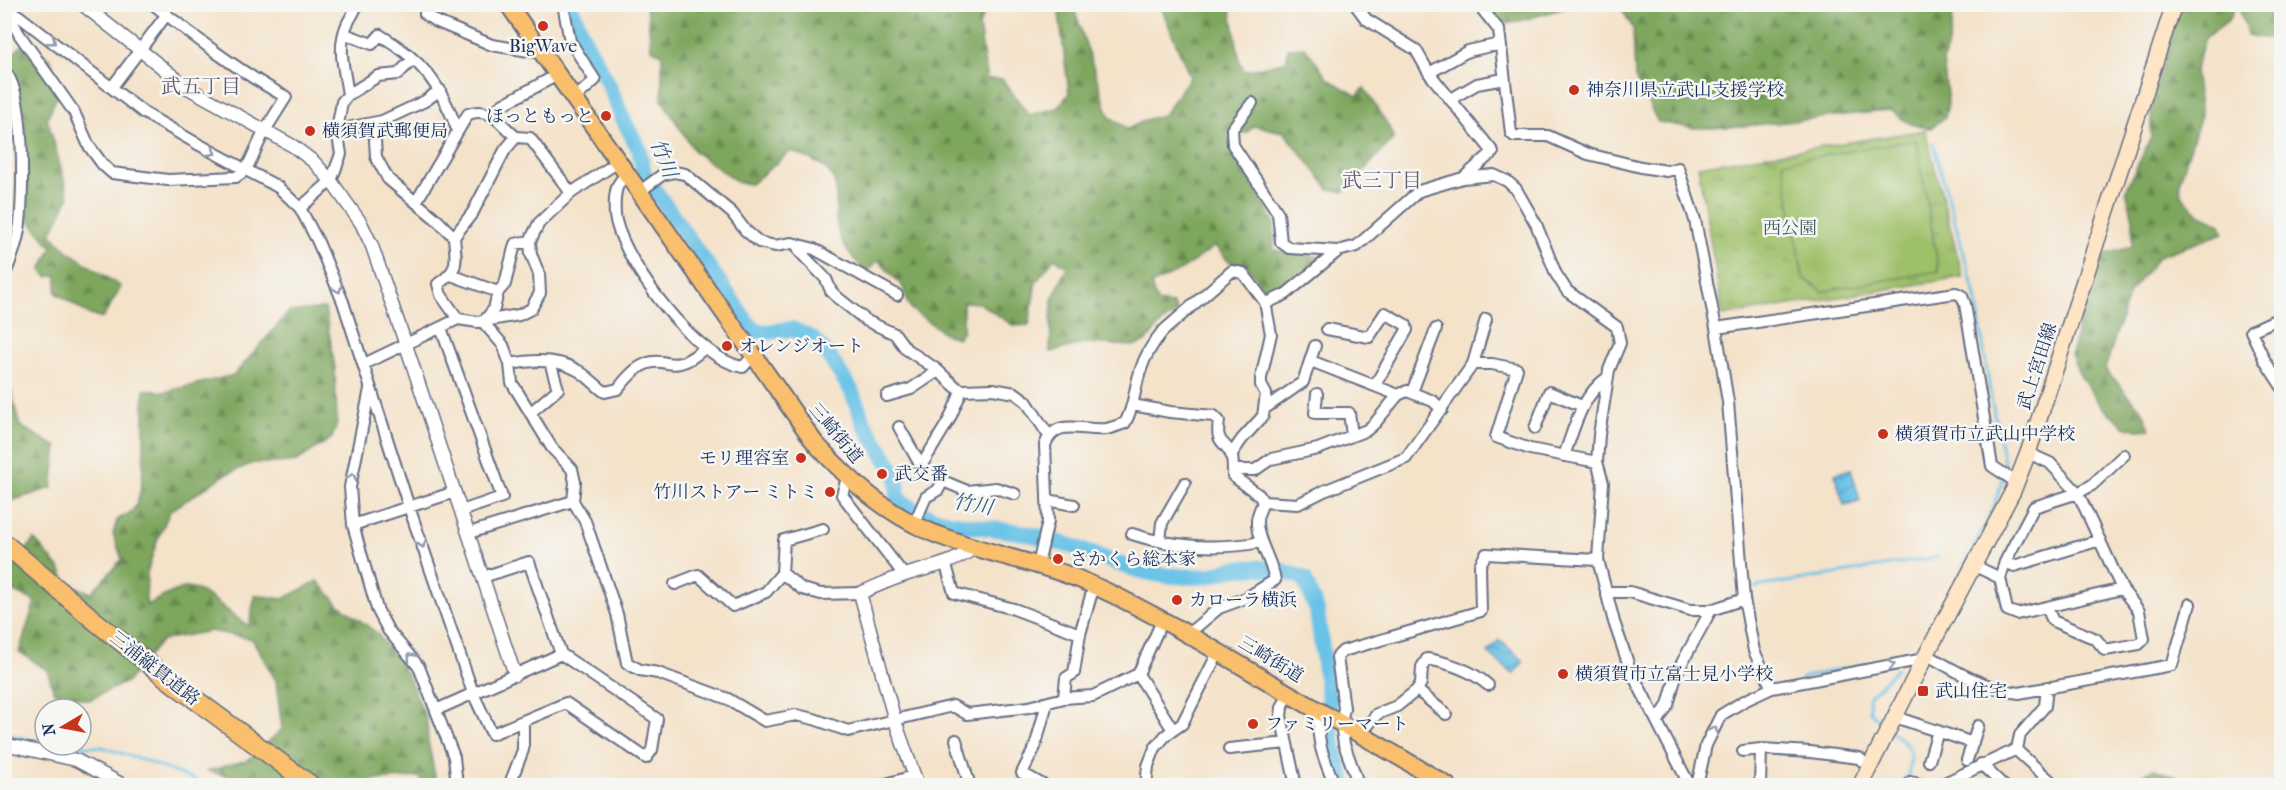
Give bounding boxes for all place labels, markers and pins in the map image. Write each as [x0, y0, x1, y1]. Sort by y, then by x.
marker: BigWave [536, 19, 550, 33]
place label: BigWave [509, 36, 577, 57]
place label: 神奈川県立武山支援学校 [1586, 80, 1784, 101]
marker: 神奈川県立武山支援学校 [1567, 83, 1581, 97]
place label: ほっともっと [486, 106, 594, 127]
marker: ほっともっと [599, 109, 613, 123]
place label: 横須賀武郵便局 [322, 121, 448, 142]
marker: 横須賀武郵便局 [303, 124, 317, 138]
place label: オレンジオート [739, 336, 864, 357]
marker: オレンジオート [720, 339, 734, 353]
place label: 横須賀市立武山中学校 [1895, 424, 2075, 445]
marker: 横須賀市立武山中学校 [1876, 427, 1890, 441]
place label: モリ理容室 [699, 448, 789, 469]
marker: モリ理容室 [794, 451, 808, 465]
place label: 武交番 [894, 464, 948, 485]
marker: 武交番 [875, 467, 889, 481]
place label: 竹川ストアー ミトミ [653, 482, 818, 503]
marker: 竹川ストアー ミトミ [823, 485, 837, 499]
place label: さかくら総本家 [1070, 549, 1196, 570]
marker: さかくら総本家 [1051, 552, 1065, 566]
place label: カローラ横浜 [1189, 590, 1297, 611]
marker: カローラ横浜 [1170, 593, 1184, 607]
place label: 横須賀市立富士見小学校 [1575, 664, 1773, 685]
marker: 横須賀市立富士見小学校 [1556, 667, 1570, 681]
place label: 武山住宅 [1935, 681, 2007, 702]
marker: 武山住宅 [1916, 684, 1930, 698]
place label: ファミリーマート [1265, 714, 1409, 735]
marker: ファミリーマート [1246, 717, 1260, 731]

